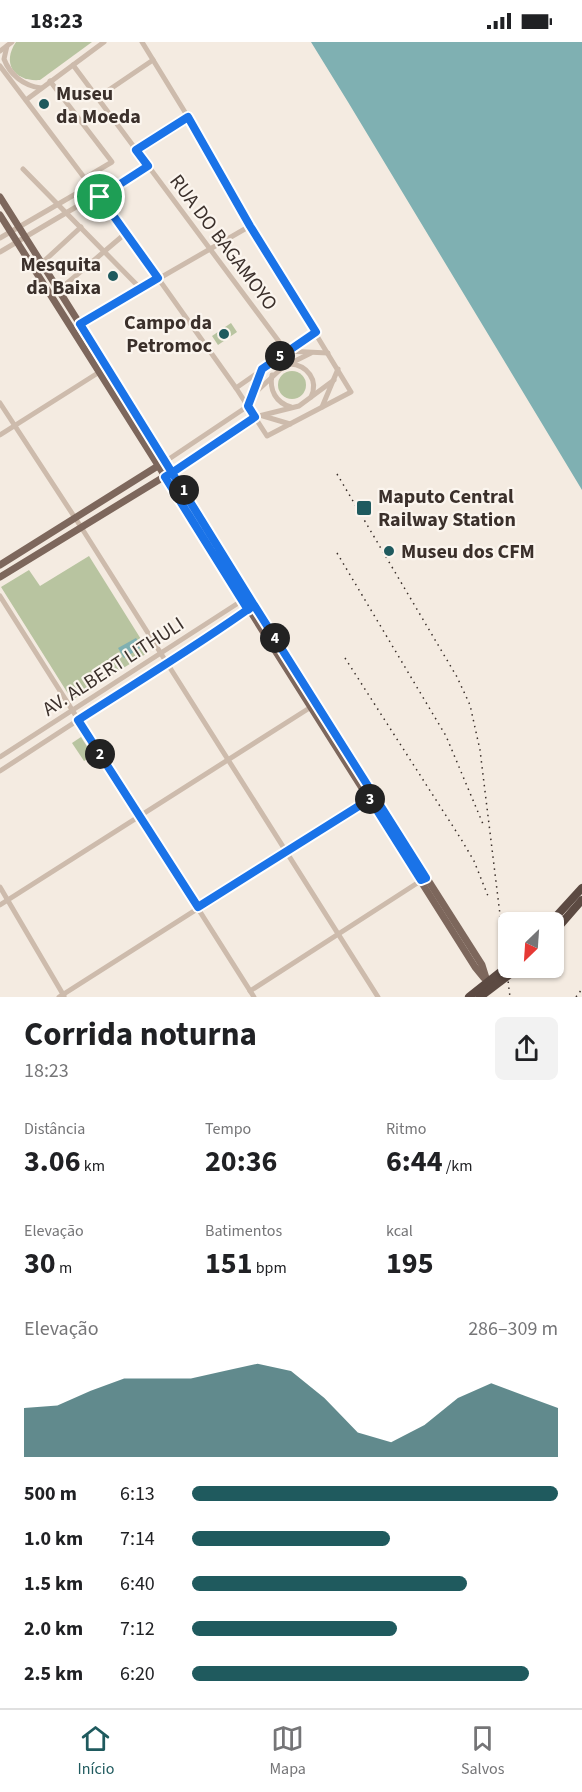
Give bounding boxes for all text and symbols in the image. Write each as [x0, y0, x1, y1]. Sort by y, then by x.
text: 18:23 [30, 5, 83, 37]
place label: Museu da Moeda [56, 80, 141, 131]
marker: Museu da Moeda [37, 97, 51, 111]
street label: RUA DO BAGAMOYO [163, 169, 284, 316]
pin [74, 171, 125, 222]
icon: arrive [83, 180, 116, 213]
place label: Mesquita da Baixa [20, 251, 101, 302]
marker: Mesquita da Baixa [106, 269, 120, 283]
place label: Campo da Petromoc [124, 309, 212, 360]
marker: Campo da Petromoc [217, 327, 231, 341]
pin: 5 [265, 341, 295, 371]
text: 5 [276, 345, 284, 367]
pin: 1 [169, 475, 199, 505]
text: 1 [180, 479, 188, 501]
place label: Maputo Central Railway Station [378, 483, 516, 534]
marker: Maputo Central Railway Station [355, 499, 373, 517]
place label: Museu dos CFM [401, 538, 535, 566]
marker: Museu dos CFM [382, 544, 396, 558]
street label: AV. ALBERT LITHULI [37, 610, 190, 723]
pin: 4 [260, 623, 290, 653]
text: 4 [271, 627, 279, 649]
pin: 2 [85, 739, 115, 769]
text: 2 [96, 743, 104, 765]
pin: 3 [355, 784, 385, 814]
text: 3 [366, 788, 374, 810]
north arrow [498, 912, 564, 978]
map controls [498, 912, 564, 978]
text: Corrida noturna [24, 1011, 257, 1058]
button: share [495, 1017, 558, 1080]
text: 18:23 [24, 1057, 69, 1085]
text: Distância [24, 1118, 85, 1140]
text: Tempo [205, 1118, 251, 1140]
text: Ritmo [386, 1118, 426, 1140]
text: 3.06 [24, 1140, 81, 1183]
text: 20:36 [205, 1140, 277, 1183]
text: 6:44 [386, 1140, 443, 1183]
text: km [81, 1155, 105, 1177]
text: /km [443, 1155, 473, 1177]
text: Elevação [24, 1220, 84, 1242]
text: Batimentos [205, 1220, 282, 1242]
text: kcal [386, 1220, 413, 1242]
text: 30 [24, 1242, 56, 1285]
text: 151 [205, 1242, 253, 1285]
text: 195 [386, 1242, 434, 1285]
text: m [56, 1257, 72, 1279]
text: bpm [253, 1257, 287, 1279]
text: Elevação [24, 1315, 99, 1343]
text: 286–309 m [468, 1315, 558, 1343]
text: 500 m [24, 1480, 77, 1508]
text: 6:13 [120, 1480, 155, 1508]
text: 1.0 km [24, 1525, 83, 1553]
text: 7:14 [120, 1525, 155, 1553]
text: 1.5 km [24, 1570, 83, 1598]
text: 6:40 [120, 1570, 155, 1598]
text: 2.0 km [24, 1615, 83, 1643]
text: 7:12 [120, 1615, 155, 1643]
text: 2.5 km [24, 1660, 83, 1688]
text: 6:20 [120, 1660, 155, 1688]
tab: Início [78, 1722, 114, 1780]
tab: Mapa [269, 1722, 306, 1780]
tab: Salvos [461, 1722, 504, 1780]

